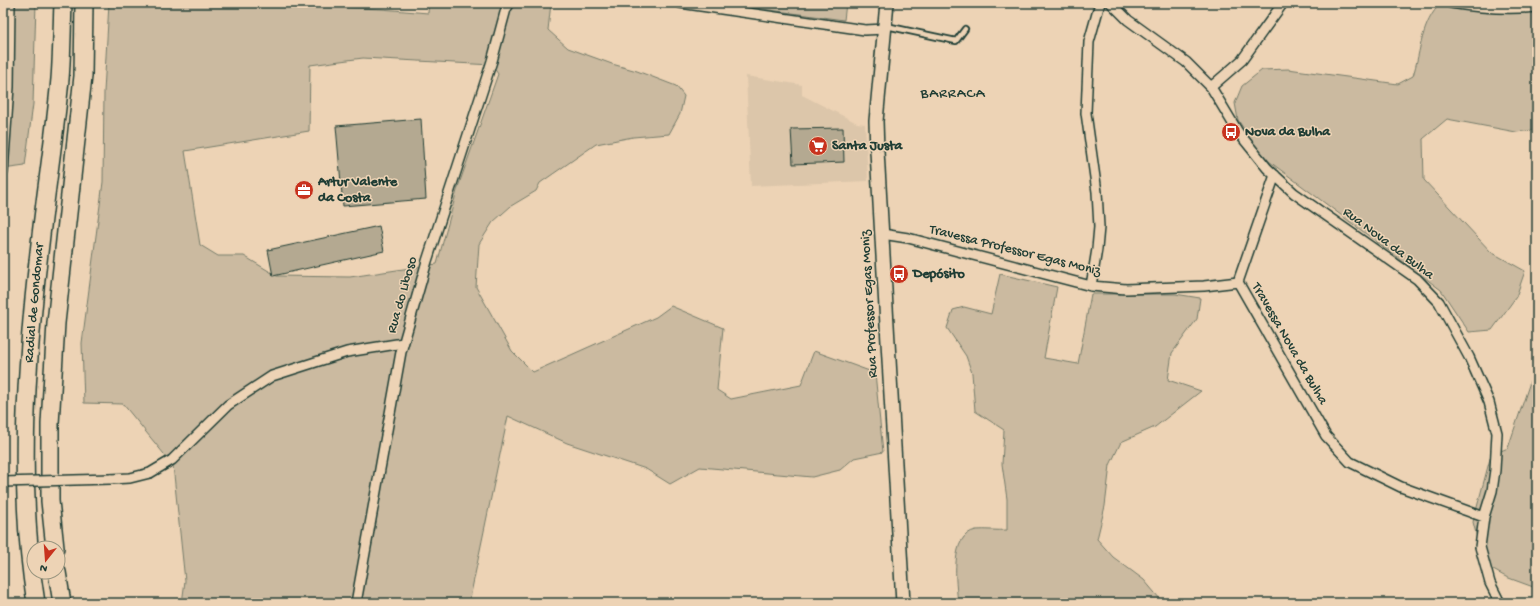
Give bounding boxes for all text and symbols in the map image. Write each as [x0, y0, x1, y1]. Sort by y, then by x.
district label: BARRACA [919, 85, 986, 103]
bus stop icon: Nova da Bulha [1220, 121, 1242, 143]
place label: Nova da Bulha [1245, 124, 1331, 141]
supermarket icon: Santa Justa [807, 135, 829, 157]
place label: Santa Justa [832, 138, 904, 155]
place label: Artur Valente da Costa [317, 174, 398, 207]
office icon: Artur Valente da Costa [293, 179, 315, 201]
street label: Rua Nova da Bulha [1339, 204, 1438, 285]
street label: Travessa Professor Egas Moniz [927, 221, 1103, 281]
street label: Rua Professor Egas Moniz [858, 229, 882, 378]
street label: Radial de Gondomar [21, 241, 49, 364]
street label: Rua do Liboso [384, 255, 422, 335]
bus stop icon: Depósito [888, 263, 910, 285]
place label: Depósito [911, 266, 965, 283]
street label: Travessa Nova da Bulha [1247, 279, 1331, 409]
north arrow [26, 540, 66, 580]
text: N [38, 561, 49, 574]

